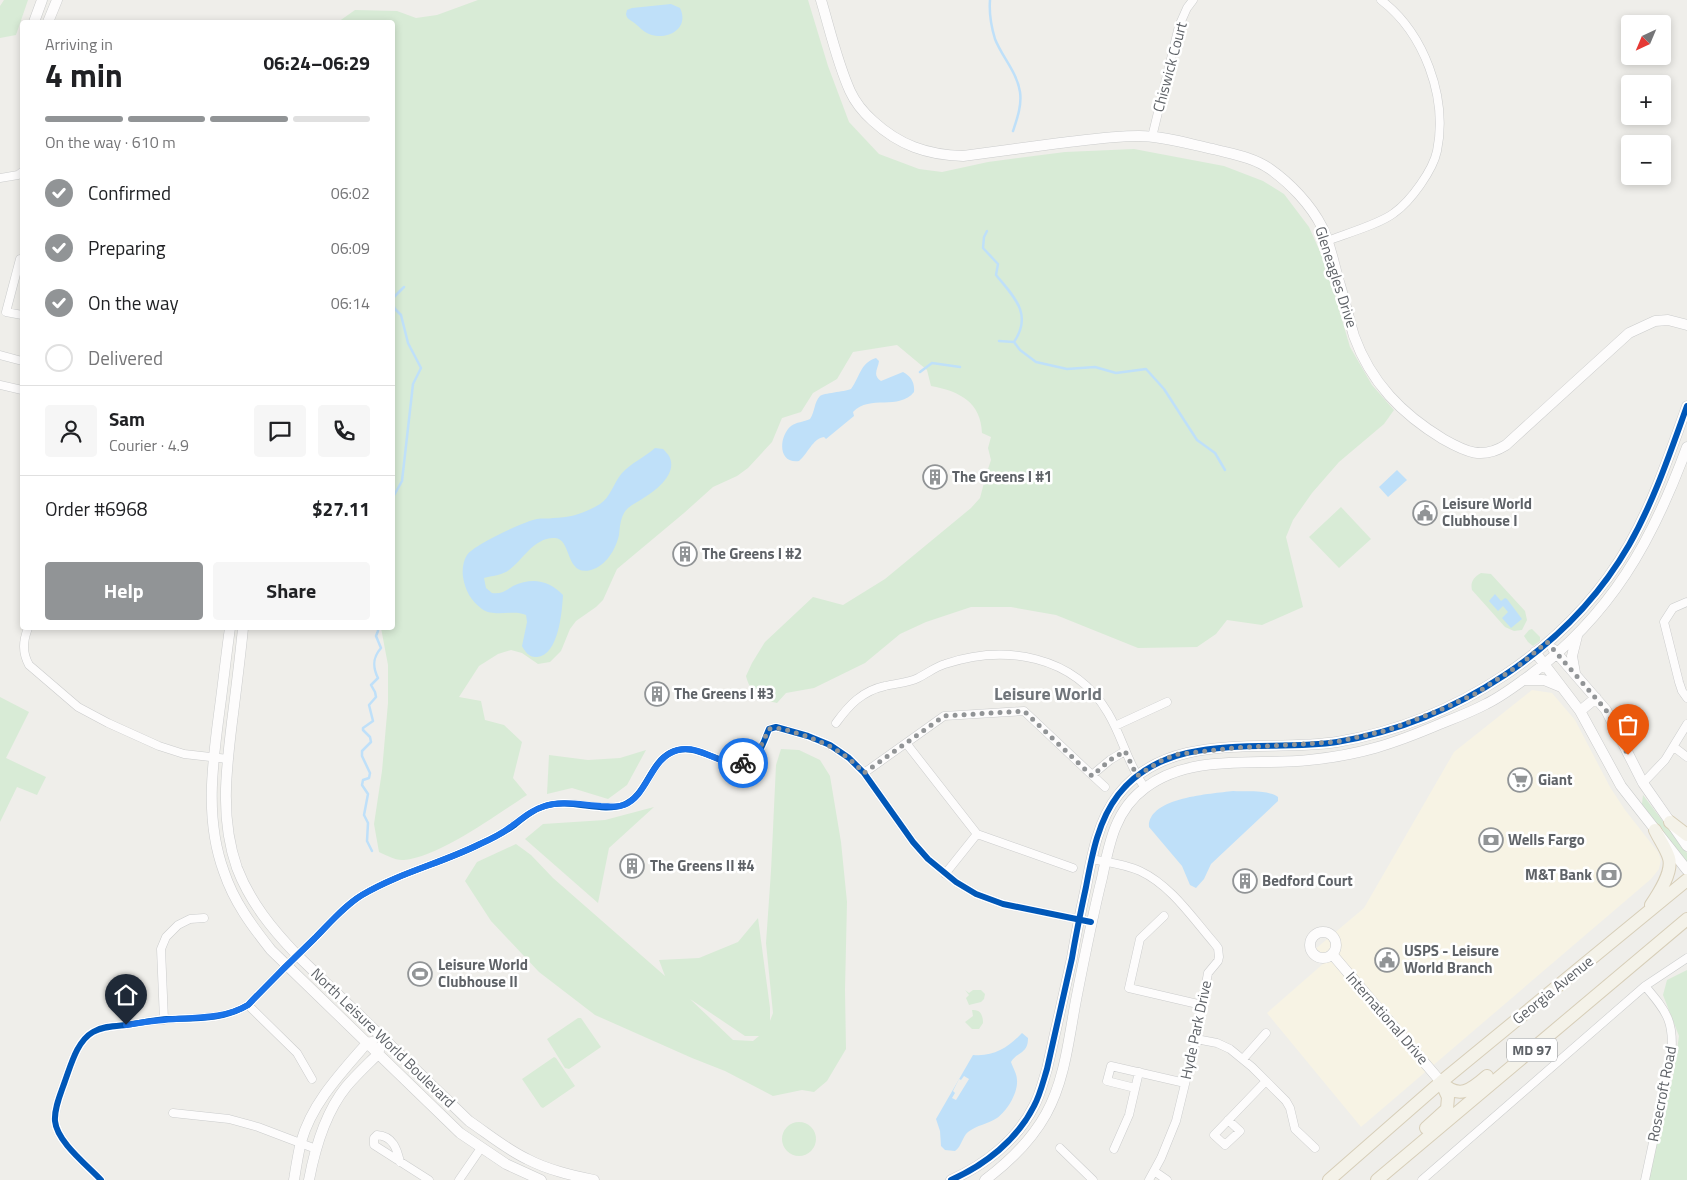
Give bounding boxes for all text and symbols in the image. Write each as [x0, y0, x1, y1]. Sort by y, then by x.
north arrow [1621, 15, 1671, 65]
map controls [1621, 15, 1671, 185]
street label: Chiswick Court [1146, 19, 1193, 115]
text: Arriving in [45, 32, 113, 56]
text: 06:24–06:29 [263, 48, 370, 77]
text: 4 min [45, 51, 123, 99]
button: + [1621, 75, 1671, 125]
text: On the way · 610 m [45, 130, 176, 154]
button: − [1621, 135, 1671, 185]
text: Confirmed [88, 178, 171, 207]
icon: check [45, 179, 73, 207]
text: 06:02 [331, 181, 370, 205]
street label: Gleneagles Drive [1309, 223, 1364, 330]
text: Preparing [88, 233, 165, 262]
icon: check [45, 234, 73, 262]
text: 06:09 [331, 236, 370, 260]
text: On the way [88, 288, 179, 317]
icon: check [45, 289, 73, 317]
text: 06:14 [331, 291, 370, 315]
text: Delivered [88, 343, 163, 372]
text: Sam [109, 404, 145, 433]
button: person [45, 405, 97, 457]
button: chat [254, 405, 306, 457]
button: phone [318, 405, 370, 457]
text: Courier · 4.9 [109, 433, 189, 457]
building icon: The Greens I #1 [922, 464, 948, 490]
place label: The Greens I #1 [952, 465, 1052, 488]
place label: Leisure World Clubhouse I [1442, 492, 1532, 532]
text: Order #6968 [45, 494, 147, 523]
text: $27.11 [312, 494, 370, 523]
public building icon: Leisure World Clubhouse I [1412, 500, 1438, 526]
building icon: The Greens I #2 [672, 541, 698, 567]
place label: The Greens I #2 [702, 542, 802, 565]
button: Help [45, 562, 203, 620]
button: Share [213, 562, 370, 620]
district label: Leisure World [994, 680, 1102, 707]
building icon: The Greens I #3 [644, 681, 670, 707]
place label: The Greens I #3 [674, 682, 774, 705]
pin [1607, 704, 1649, 755]
icon: bag [1614, 711, 1642, 739]
courier [718, 738, 768, 788]
icon: bike [729, 749, 757, 777]
supermarket icon: Giant [1507, 767, 1533, 793]
place label: Giant [1538, 768, 1573, 791]
bank icon: Wells Fargo [1478, 827, 1504, 853]
place label: Wells Fargo [1508, 828, 1585, 851]
building icon: The Greens II #4 [619, 853, 645, 879]
place label: The Greens II #4 [650, 854, 755, 877]
bank icon: M&T Bank [1596, 862, 1622, 888]
place label: M&T Bank [1525, 863, 1592, 886]
building icon: Bedford Court [1232, 868, 1258, 894]
place label: Bedford Court [1262, 869, 1353, 892]
place label: USPS - Leisure World Branch [1404, 939, 1499, 979]
public building icon: USPS - Leisure World Branch [1374, 947, 1400, 973]
street label: Georgia Avenue [1507, 950, 1598, 1030]
place label: Leisure World Clubhouse II [438, 953, 528, 993]
sports icon: Leisure World Clubhouse II [407, 961, 433, 987]
street label: North Leisure World Boulevard [306, 962, 461, 1113]
street label: International Drive [1340, 966, 1434, 1069]
pin [105, 974, 147, 1025]
street label: Hyde Park Drive [1174, 978, 1217, 1082]
icon: home [112, 981, 140, 1009]
road number: MD 97 [1507, 1038, 1557, 1062]
street label: Rosecroft Road [1641, 1044, 1682, 1144]

